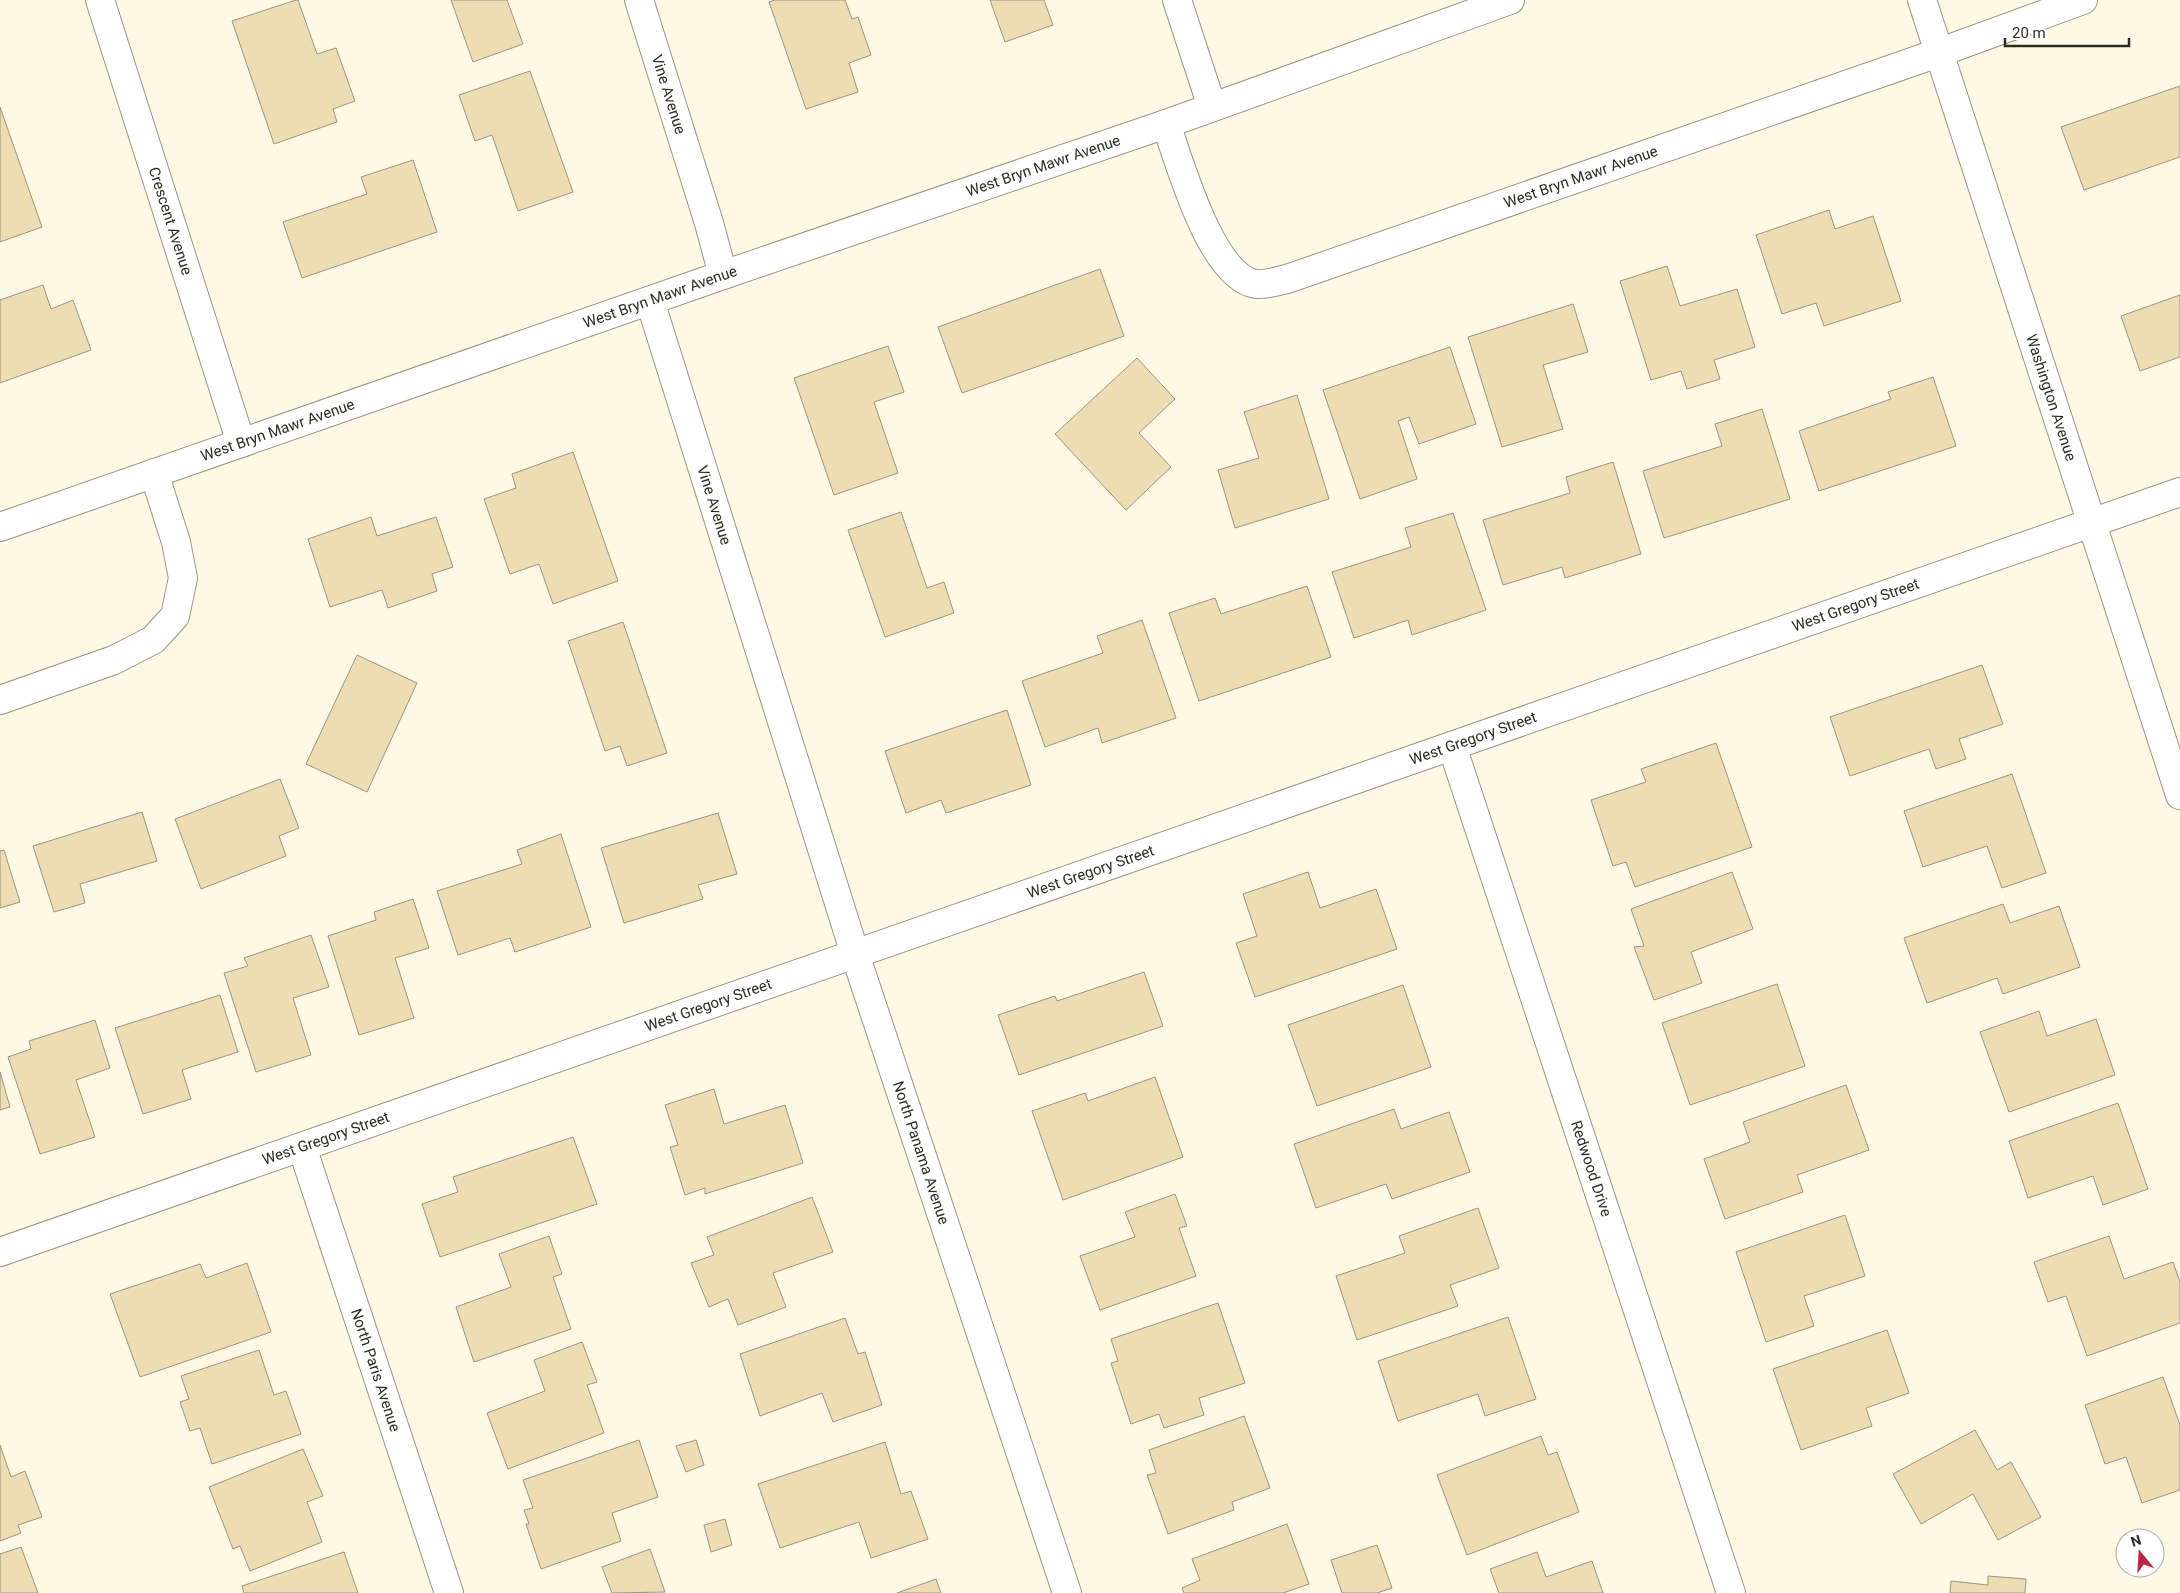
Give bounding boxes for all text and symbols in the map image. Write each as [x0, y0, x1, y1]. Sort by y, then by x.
scale bar [2005, 15, 2129, 47]
text: 20 m [2012, 24, 2046, 42]
street label: Vine Avenue [648, 52, 690, 136]
street label: West Bryn Mawr Avenue [964, 131, 1123, 200]
street label: West Bryn Mawr Avenue [1502, 142, 1660, 212]
street label: Crescent Avenue [145, 165, 196, 277]
street label: West Bryn Mawr Avenue [581, 262, 739, 332]
street label: Washington Avenue [2022, 332, 2080, 463]
street label: West Bryn Mawr Avenue [198, 395, 357, 465]
street label: Vine Avenue [693, 463, 735, 547]
street label: West Gregory Street [1790, 575, 1921, 636]
street label: West Gregory Street [1407, 708, 1539, 769]
street label: West Gregory Street [1025, 841, 1157, 902]
street label: West Gregory Street [642, 975, 774, 1036]
street label: North Panama Avenue [889, 1079, 953, 1227]
street label: West Gregory Street [260, 1108, 392, 1169]
street label: Redwood Drive [1567, 1118, 1615, 1219]
street label: North Paris Avenue [347, 1306, 404, 1434]
north arrow [2115, 1528, 2165, 1578]
text: N [2129, 1531, 2143, 1550]

